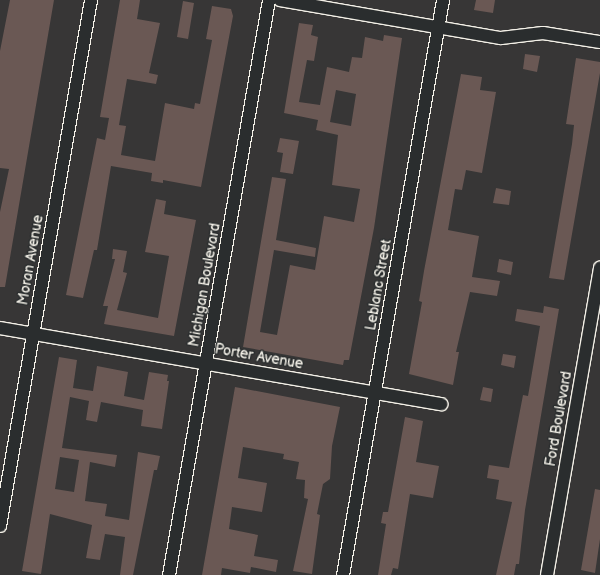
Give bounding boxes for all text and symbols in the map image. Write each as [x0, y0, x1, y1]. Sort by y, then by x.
street label: Moran Avenue [15, 214, 47, 306]
street label: Michigan Boulevard [186, 222, 224, 348]
street label: Leblanc Street [363, 238, 395, 332]
street label: Porter Avenue [214, 341, 304, 373]
street label: Ford Boulevard [542, 370, 576, 468]

